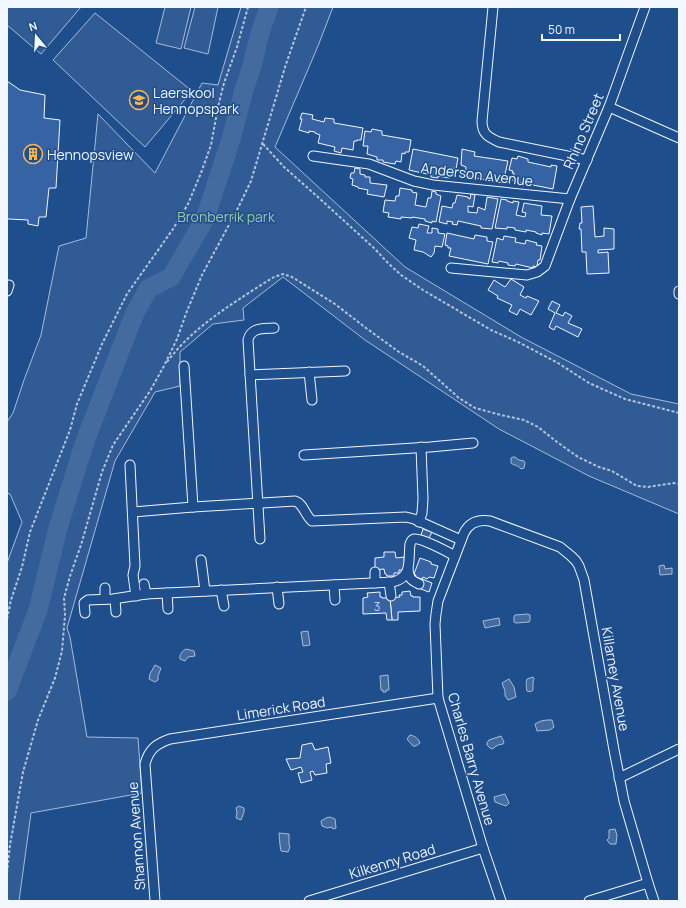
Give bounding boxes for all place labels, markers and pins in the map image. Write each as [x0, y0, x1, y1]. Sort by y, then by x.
place label: Laerskool Hennopspark [153, 83, 240, 118]
school or university icon: Laerskool Hennopspark [128, 89, 150, 111]
building icon: Hennopsview [22, 143, 44, 165]
place label: Hennopsview [47, 145, 134, 164]

